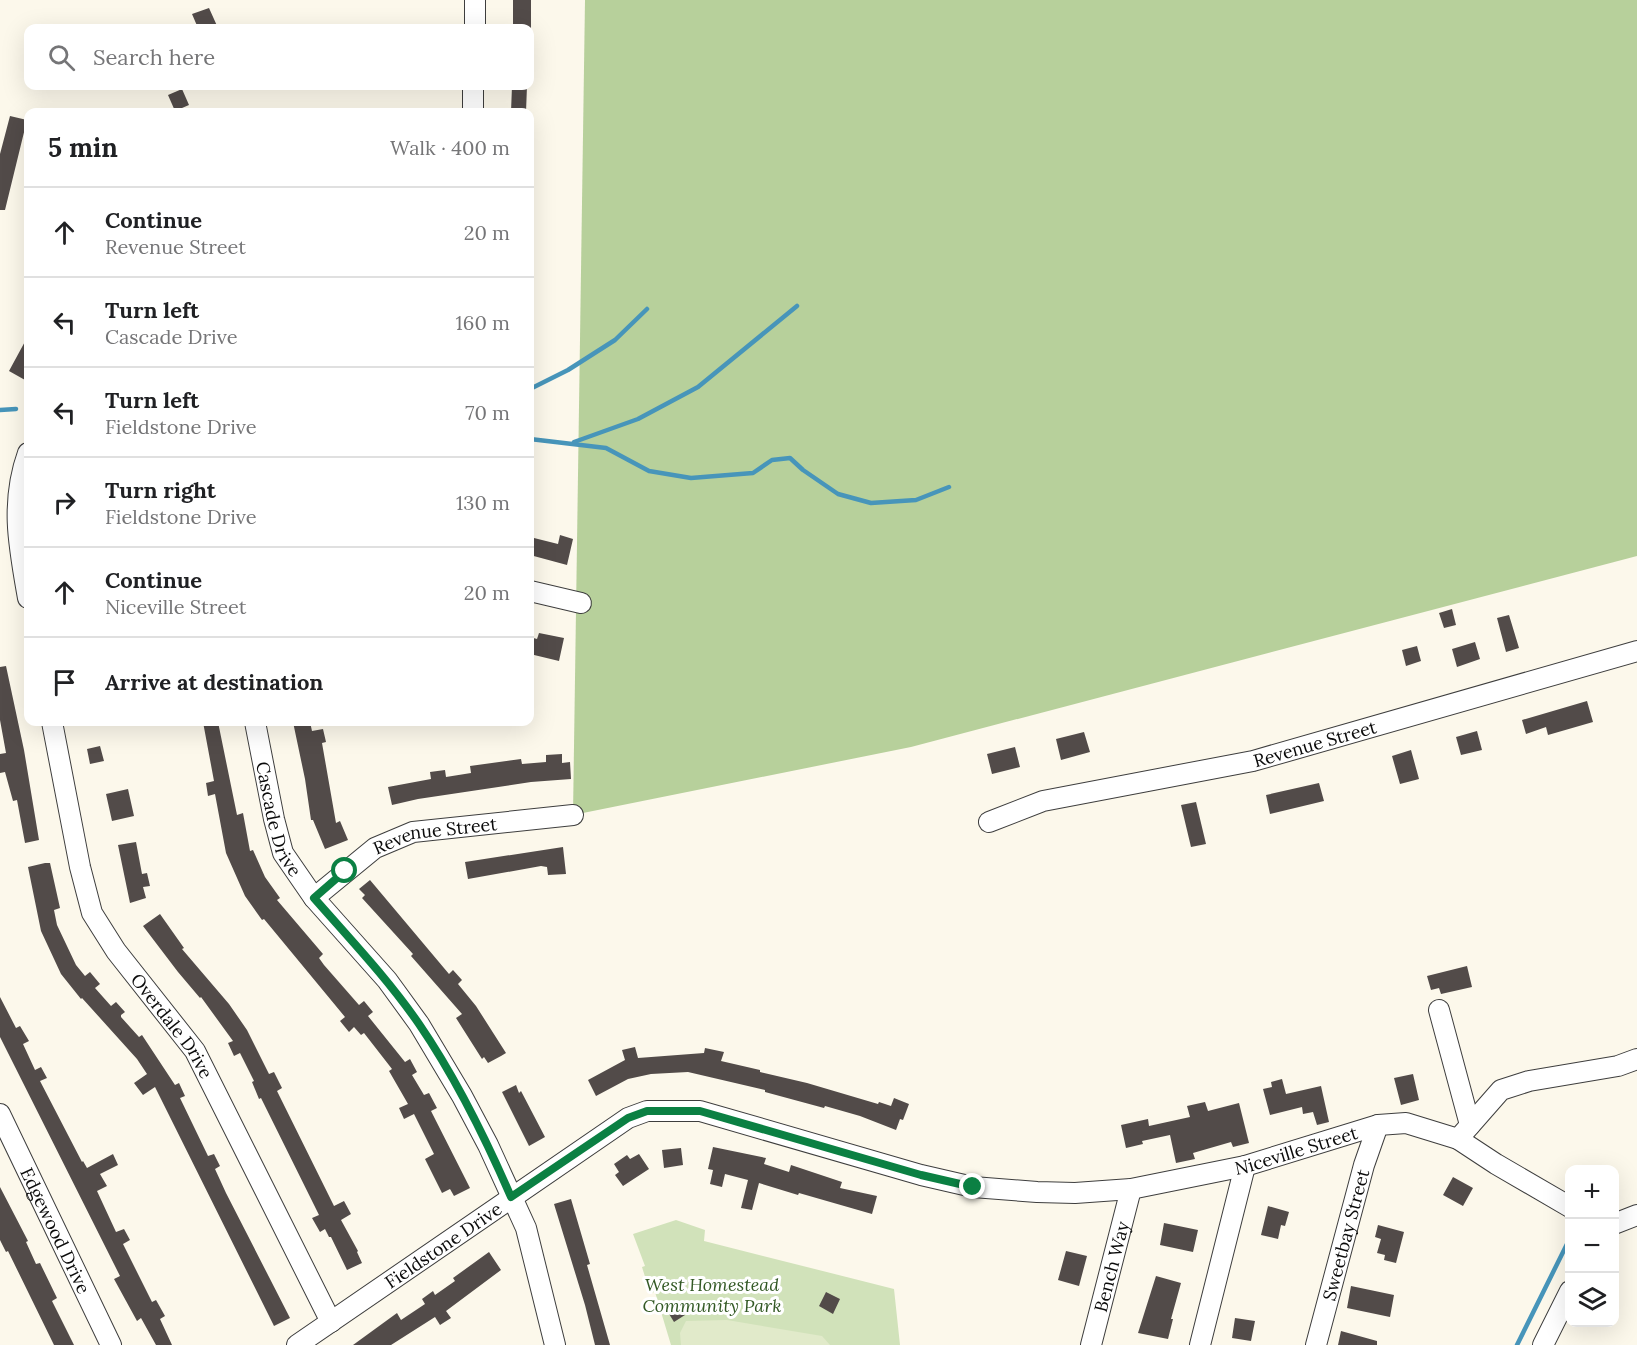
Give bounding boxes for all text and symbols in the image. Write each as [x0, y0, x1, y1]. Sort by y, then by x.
search box [24, 24, 534, 90]
icon: search [45, 41, 78, 74]
text: Search here [93, 43, 215, 71]
text: 5 min [48, 131, 118, 164]
text: Walk · 400 m [390, 135, 510, 160]
text: Continue [105, 206, 202, 234]
icon: ahead [48, 216, 81, 249]
text: 20 m [464, 220, 510, 245]
text: Revenue Street [105, 234, 246, 259]
text: Turn left [105, 296, 199, 324]
icon: left [48, 306, 81, 339]
text: 160 m [456, 310, 510, 335]
text: Cascade Drive [105, 324, 238, 349]
text: Turn left [105, 386, 199, 414]
icon: left [48, 396, 81, 429]
text: 70 m [465, 400, 510, 425]
text: Fieldstone Drive [105, 414, 257, 439]
text: Turn right [105, 476, 216, 504]
icon: right [48, 486, 81, 519]
text: 130 m [456, 490, 510, 515]
text: Fieldstone Drive [105, 504, 257, 529]
text: Continue [105, 566, 202, 594]
icon: ahead [48, 576, 81, 609]
text: 20 m [464, 580, 510, 605]
text: Niceville Street [105, 594, 247, 619]
icon: arrive [48, 666, 81, 699]
text: Arrive at destination [105, 668, 323, 696]
street label: Revenue Street [1251, 715, 1379, 772]
street label: Cascade Drive [251, 759, 307, 881]
street label: Revenue Street [369, 812, 498, 859]
route start [331, 857, 357, 883]
street label: Overdale Drive [126, 968, 218, 1082]
street label: Niceville Street [1232, 1121, 1360, 1179]
street label: Edgewood Drive [16, 1163, 96, 1297]
map controls [1565, 1165, 1619, 1327]
button: + [1565, 1165, 1619, 1219]
street label: Sweetbay Street [1317, 1166, 1374, 1303]
route end [959, 1173, 985, 1199]
street label: Fieldstone Drive [380, 1197, 506, 1293]
street label: Bench Way [1088, 1218, 1134, 1314]
button: − [1565, 1219, 1619, 1273]
park label: West Homestead Community Park [642, 1273, 782, 1317]
button: layers [1565, 1273, 1619, 1327]

